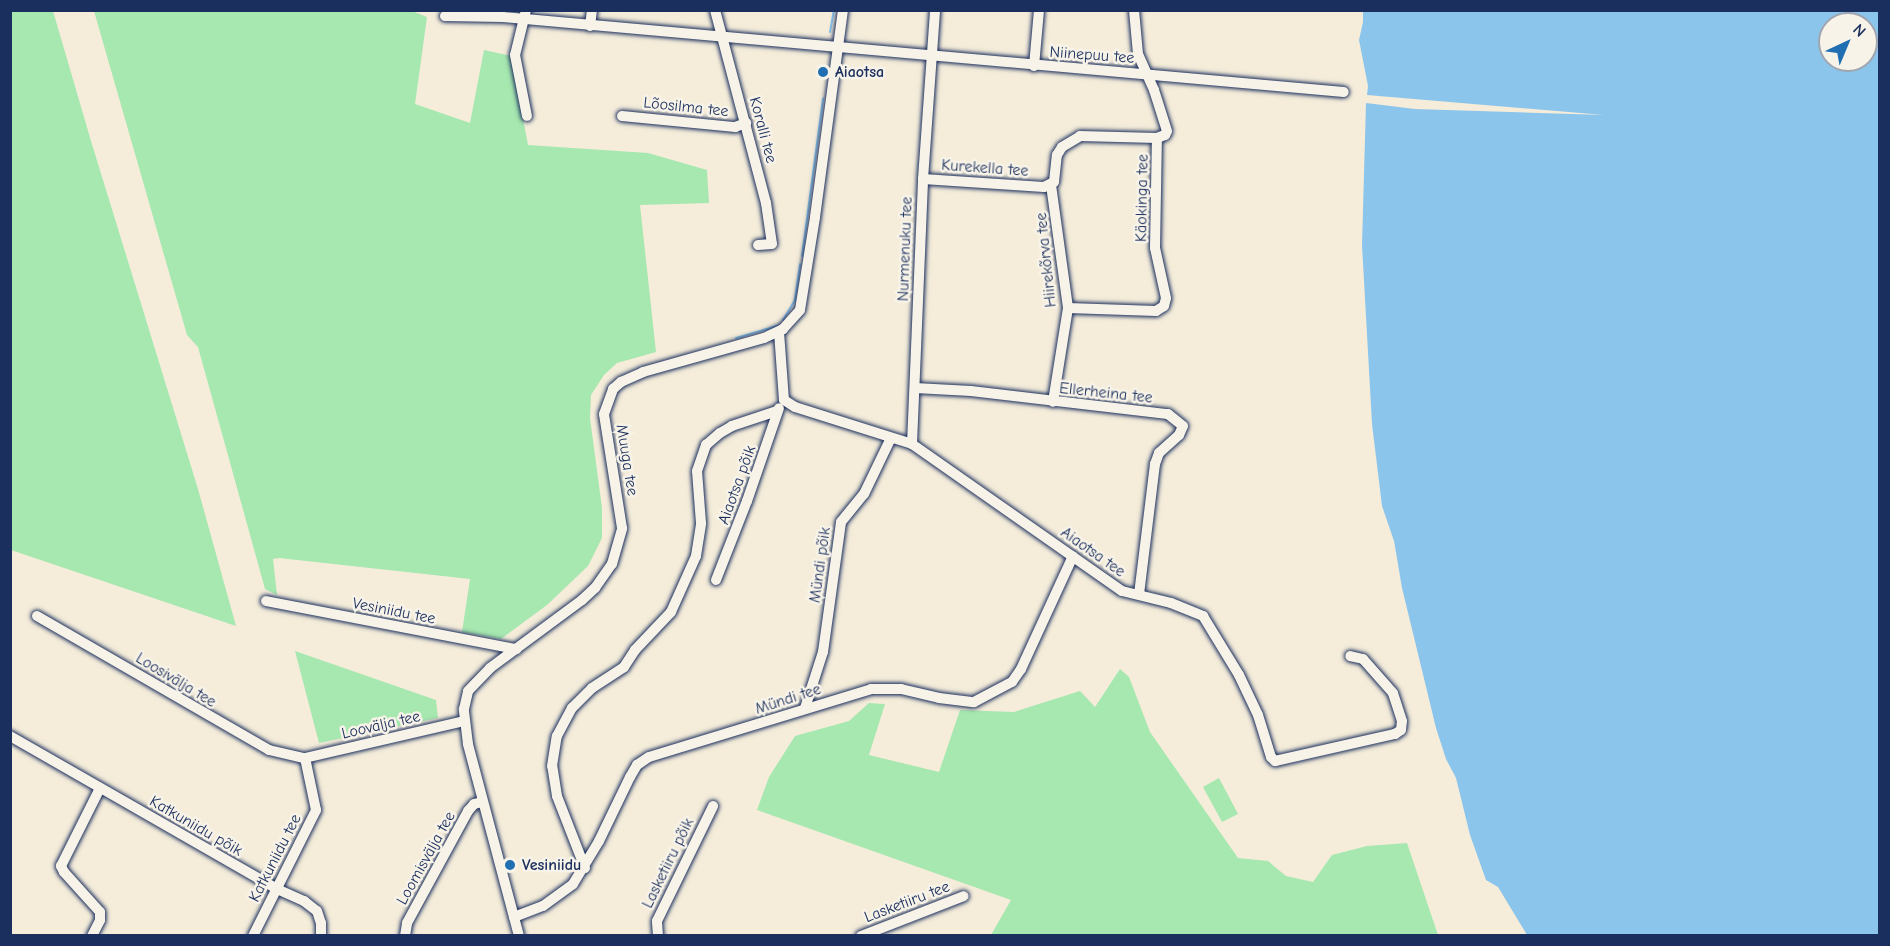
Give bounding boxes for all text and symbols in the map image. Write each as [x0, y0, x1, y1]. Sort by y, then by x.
north arrow [1818, 12, 1878, 72]
text: N [1849, 20, 1869, 41]
street label: Niinepuu tee [1049, 42, 1135, 68]
place label: Aiaotsa [835, 62, 884, 82]
marker: Aiaotsa [816, 65, 830, 79]
street label: Lõosilma tee [643, 93, 729, 121]
street label: Koralli tee [745, 95, 781, 165]
street label: Käokinga tee [1132, 154, 1152, 242]
street label: Kurekella tee [941, 155, 1029, 181]
street label: Nurmenuku tee [894, 196, 916, 302]
street label: Hiirekõrva tee [1031, 212, 1061, 308]
street label: Ellerheina tee [1058, 379, 1154, 407]
street label: Muuga tee [612, 423, 642, 497]
street label: Aiaotsa põik [714, 443, 760, 527]
street label: Aiaotsa tee [1057, 523, 1129, 581]
street label: Mündi põik [805, 526, 835, 604]
street label: Vesiniidu tee [351, 594, 437, 628]
street label: Loosivälja tee [132, 648, 220, 712]
street label: Mündi tee [753, 679, 823, 719]
street label: Loovälja tee [340, 707, 422, 743]
street label: Katkuniidu põik [146, 792, 246, 860]
street label: Loomisvälja tee [392, 808, 460, 908]
street label: Katkuniidu tee [245, 811, 305, 905]
street label: Lasketiiru põik [638, 815, 698, 911]
place label: Vesiniidu [522, 855, 581, 875]
marker: Vesiniidu [503, 858, 517, 872]
street label: Lasketiiru tee [862, 877, 952, 927]

